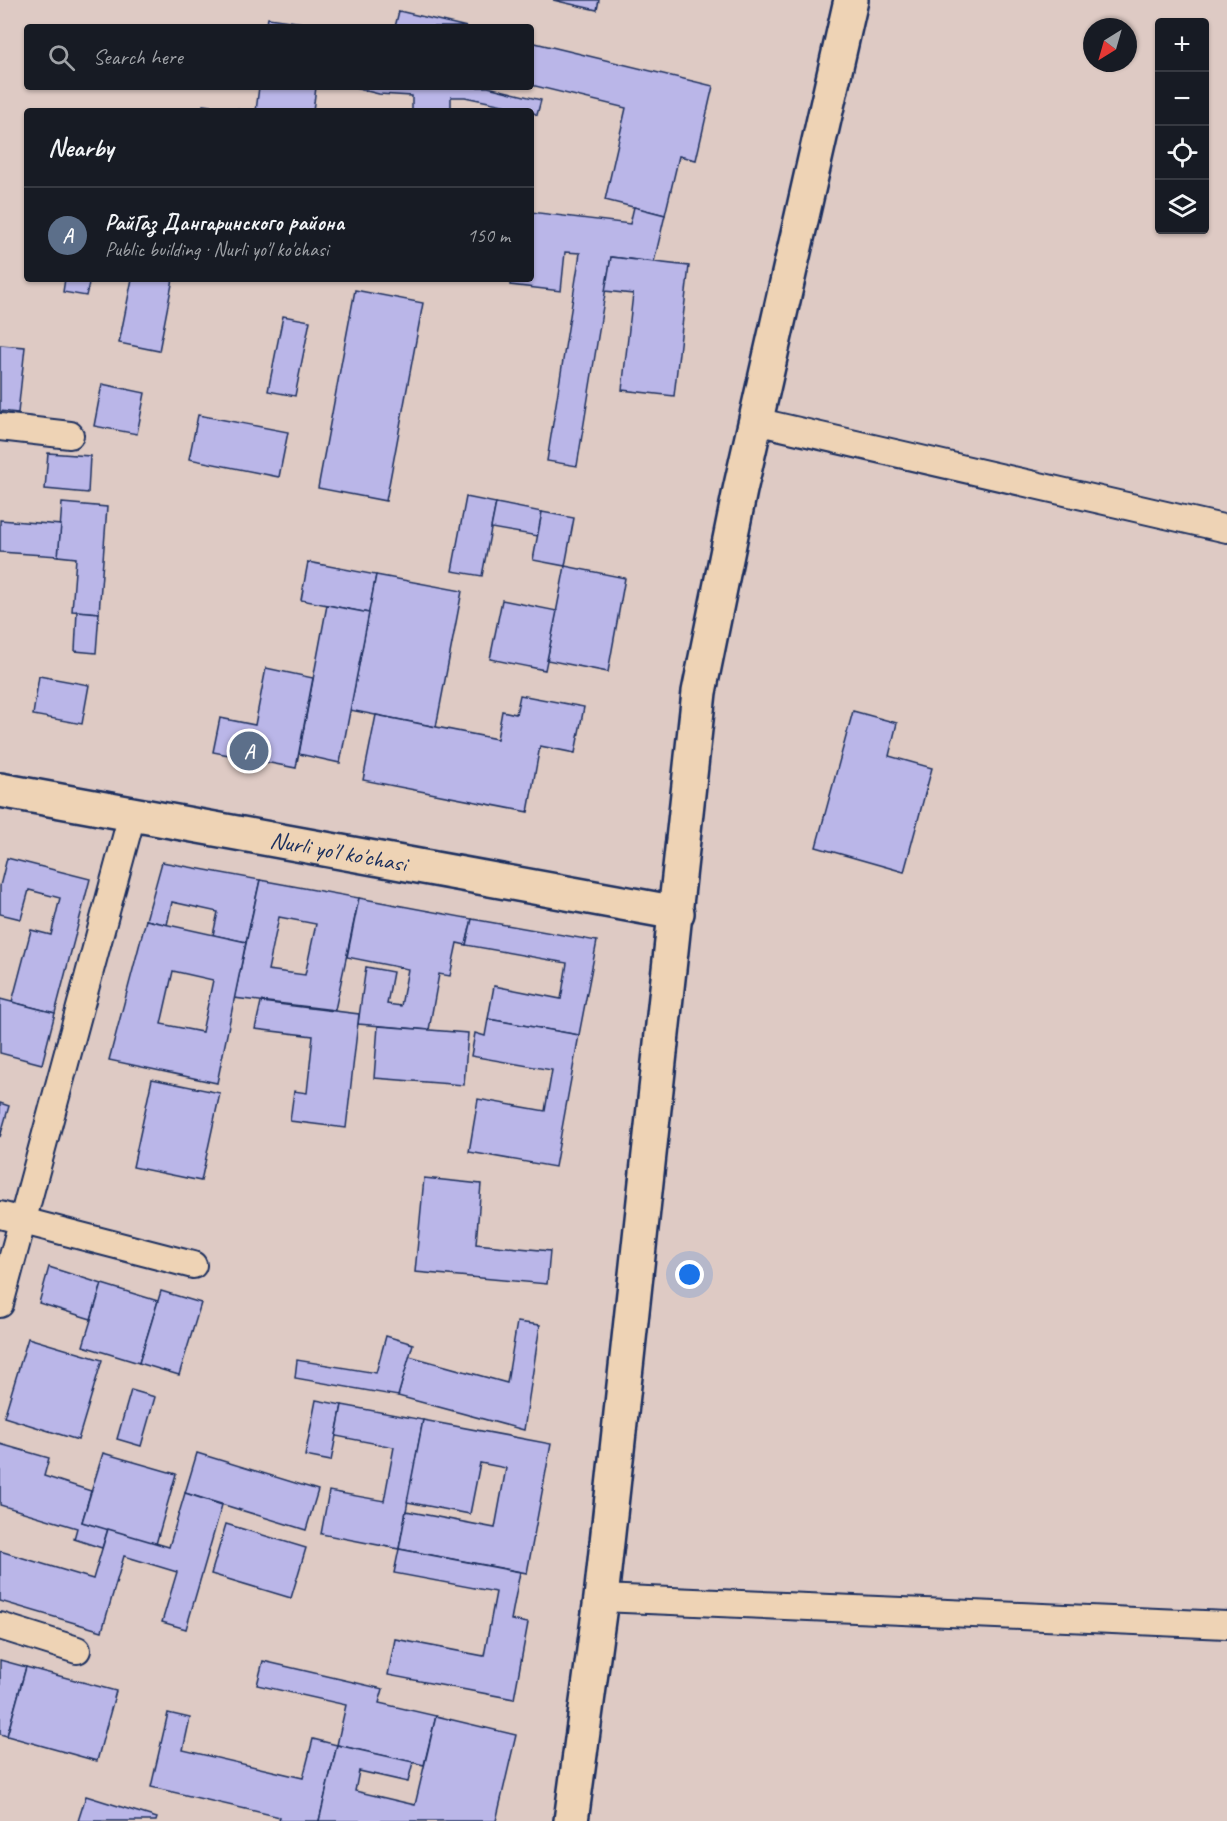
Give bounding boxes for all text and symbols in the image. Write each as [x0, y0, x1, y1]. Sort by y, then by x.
north arrow [1083, 18, 1137, 72]
map controls [1155, 18, 1209, 234]
button: + [1155, 18, 1209, 72]
search box [24, 24, 534, 90]
icon: search [45, 41, 78, 74]
text: Search here [93, 43, 183, 71]
button: − [1155, 72, 1209, 126]
button: locate [1155, 126, 1209, 180]
text: Nearby [48, 131, 113, 164]
button: layers [1155, 180, 1209, 234]
text: РайГаз Дангаринского района [105, 209, 344, 237]
text: A [62, 223, 73, 248]
text: 150 m [467, 223, 510, 248]
text: Public building · Nurli yo'l ko'chasi [105, 237, 329, 262]
pin: A [230, 728, 268, 774]
street label: Nurli yo'l ko'chasi [268, 824, 412, 879]
your location [675, 1260, 704, 1289]

